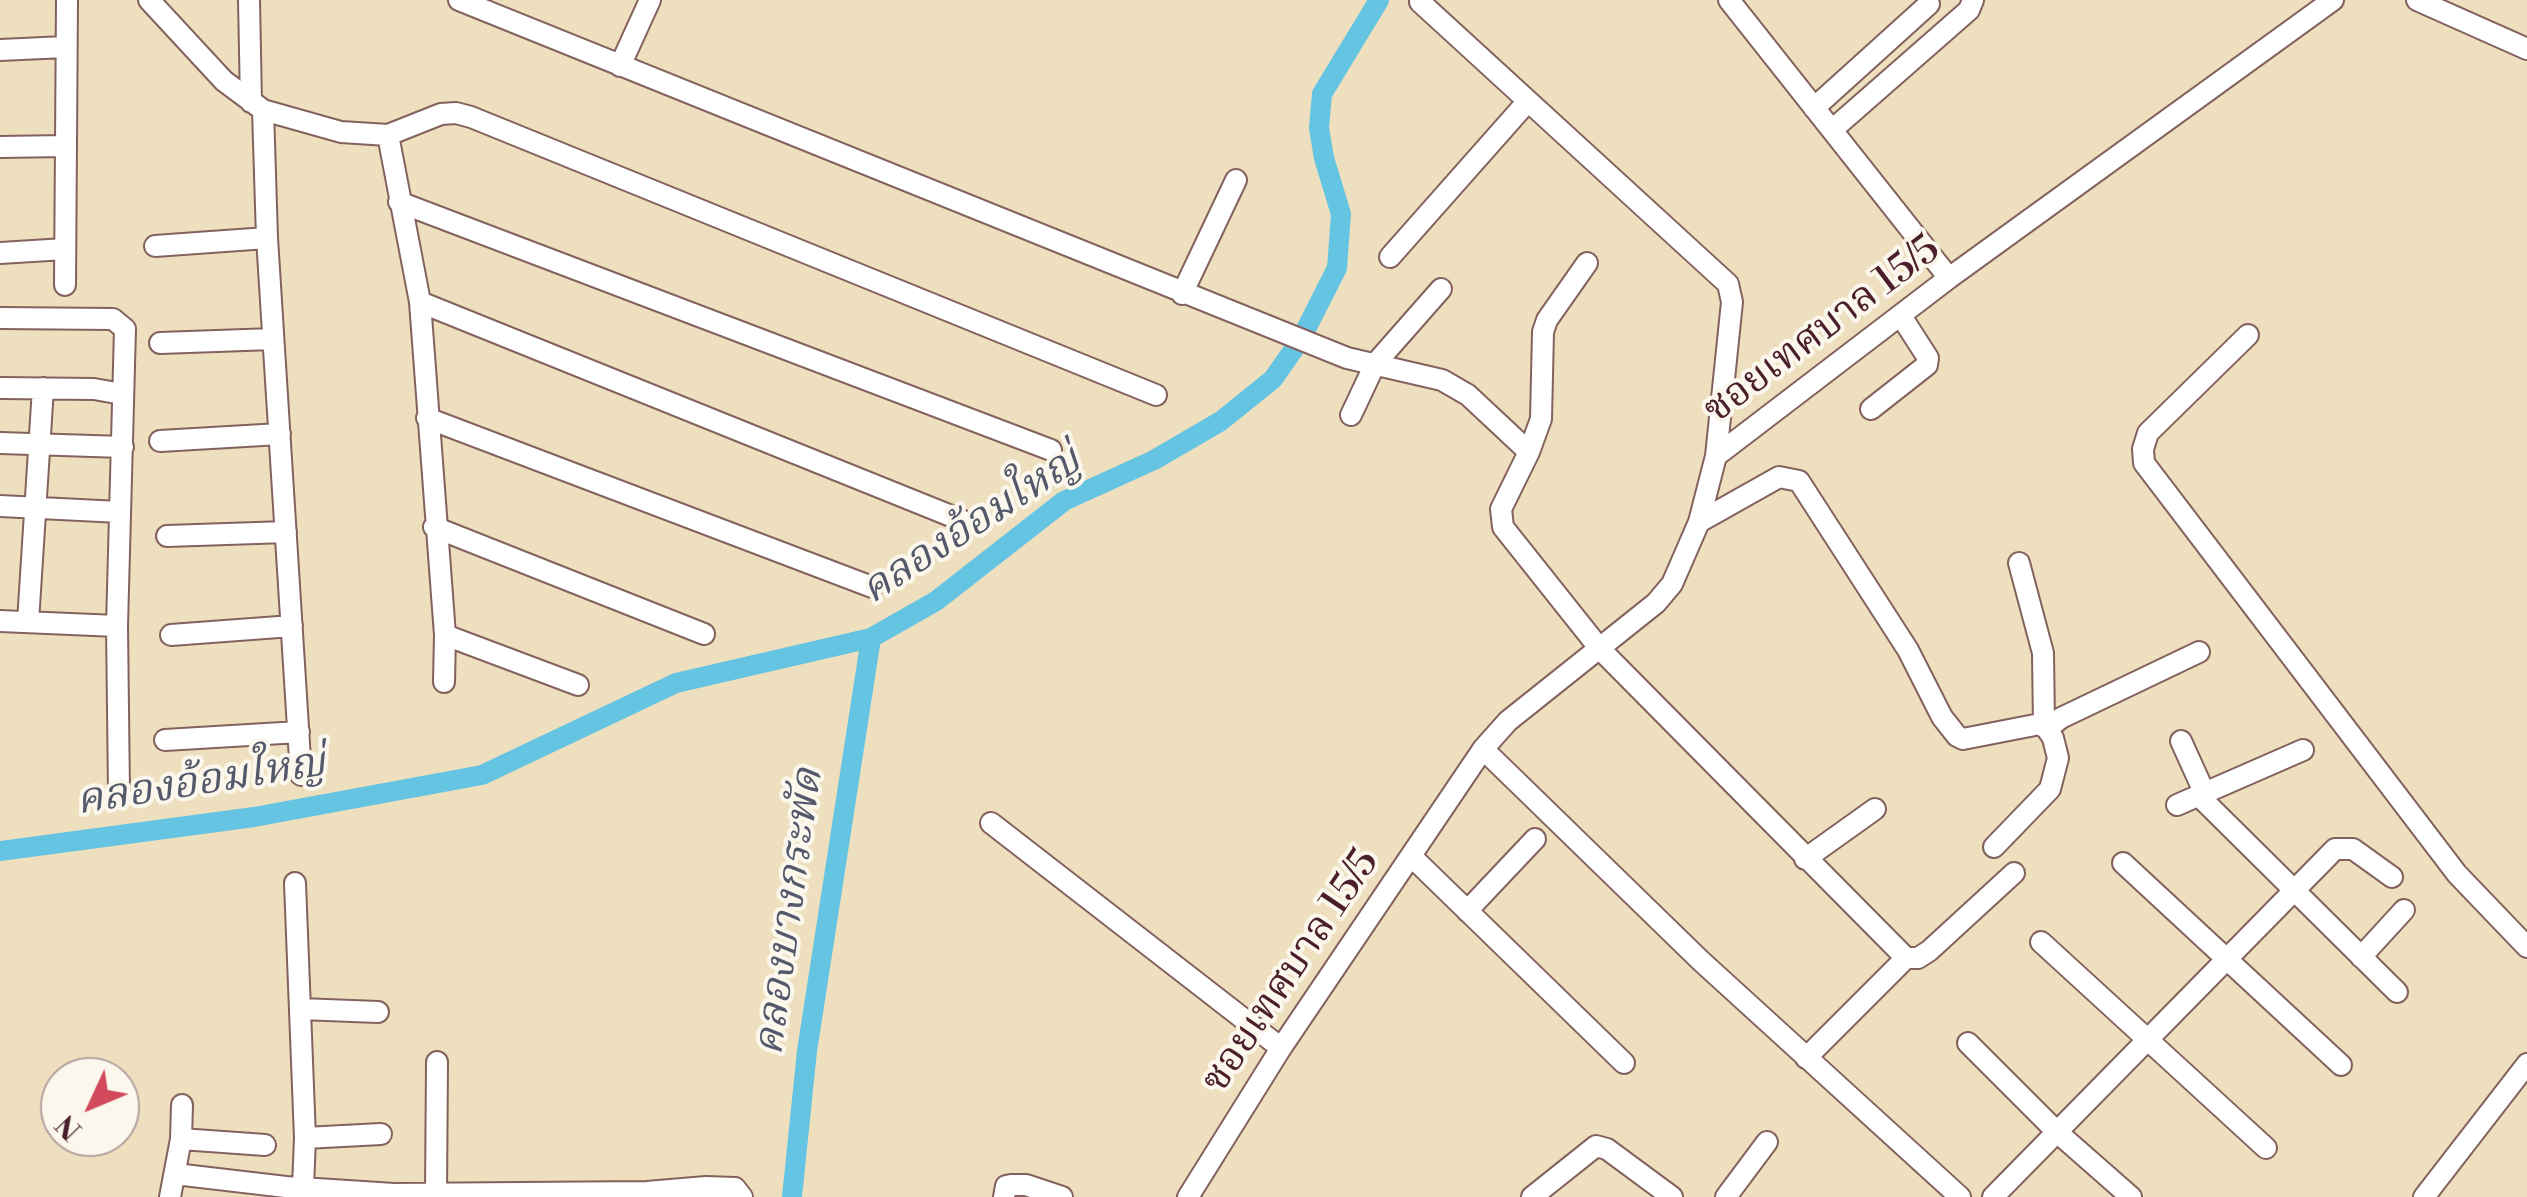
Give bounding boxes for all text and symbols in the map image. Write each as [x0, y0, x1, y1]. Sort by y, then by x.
street label: ซอยเทศบาล 15/5 [1696, 227, 1950, 435]
water label: คลองอ้อมใหญ่ [853, 437, 1091, 617]
water label: คลองอ้อมใหญ่ [73, 739, 329, 829]
water label: คลองบางกระพัด [746, 765, 836, 1059]
street label: ซอยเทศบาล 15/5 [1193, 841, 1391, 1103]
north arrow [40, 1057, 140, 1157]
text: N [49, 1107, 90, 1147]

